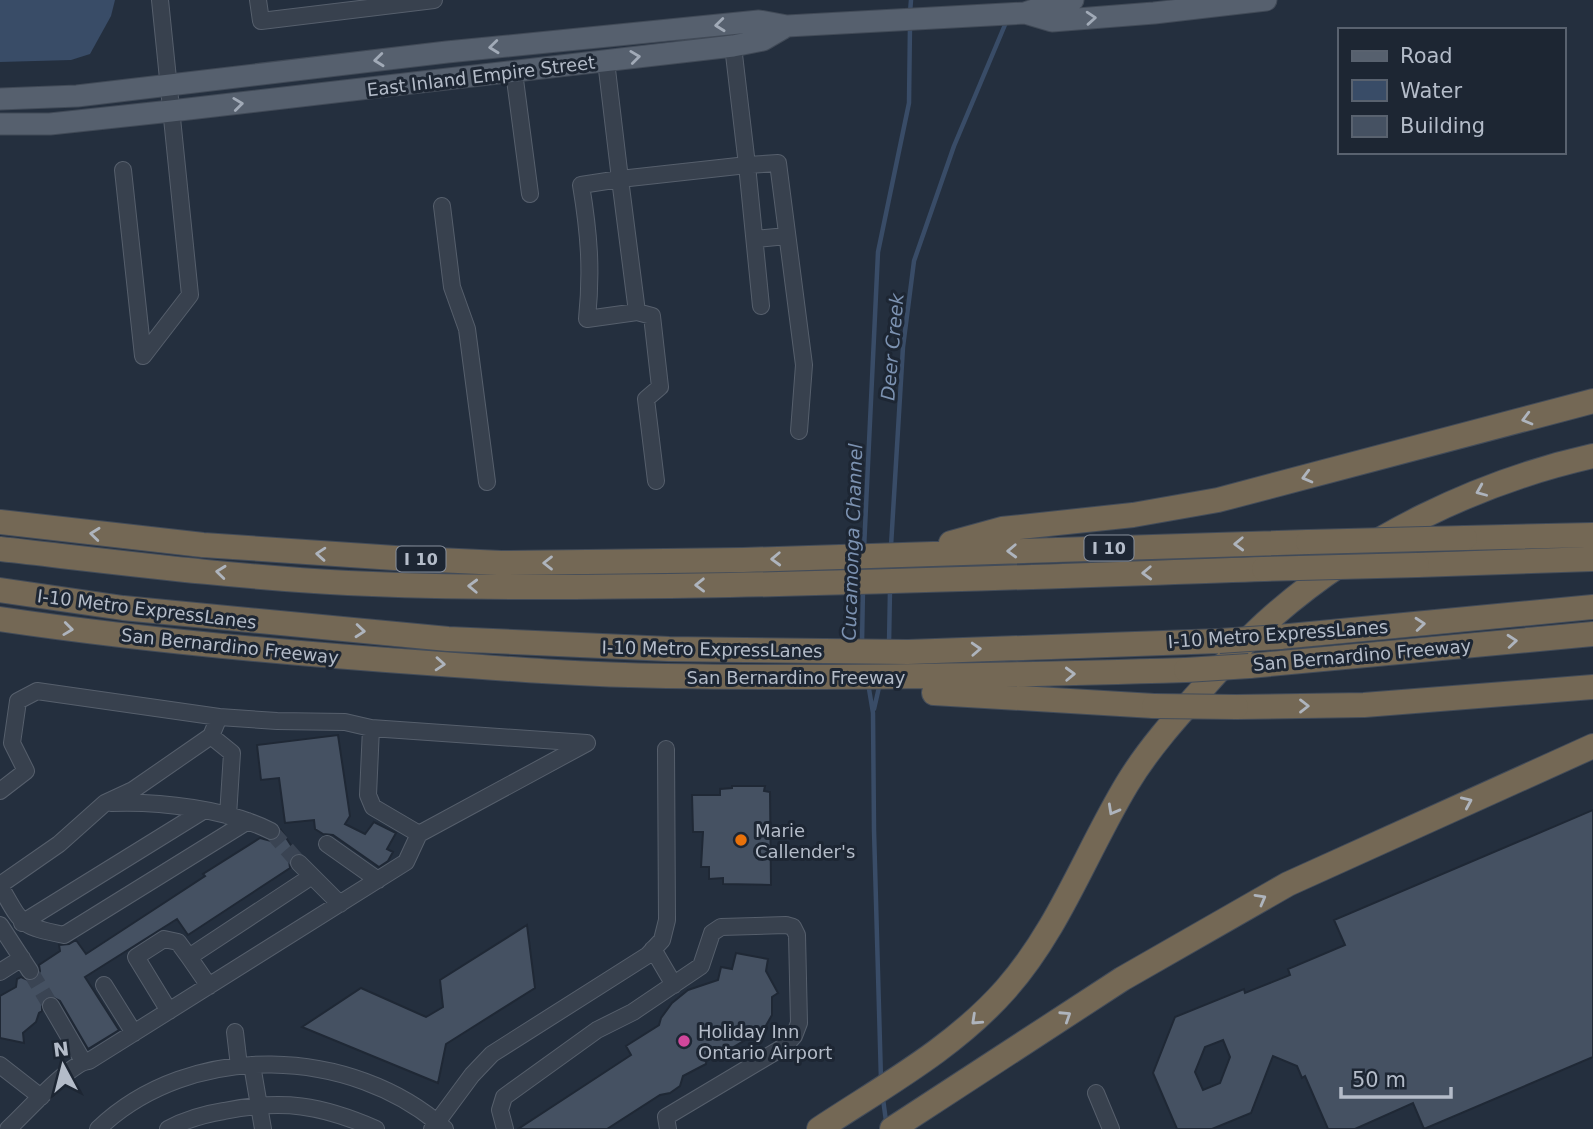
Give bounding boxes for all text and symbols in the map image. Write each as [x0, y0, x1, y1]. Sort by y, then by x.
one-way arrow [1086, 11, 1097, 26]
one-way arrow [714, 17, 726, 32]
legend [1338, 28, 1565, 154]
one-way arrow [488, 40, 499, 55]
text: Road [1400, 44, 1453, 68]
one-way arrow [629, 50, 640, 65]
street label: East Inland Empire Street [366, 52, 596, 100]
one-way arrow [373, 52, 384, 67]
text: Water [1400, 79, 1462, 103]
one-way arrow [232, 96, 244, 111]
text: Building [1400, 114, 1485, 138]
water label: Deer Creek [876, 292, 908, 401]
one-way arrow [1521, 410, 1533, 425]
water label: Cucamonga Channel [838, 442, 866, 641]
one-way arrow [1301, 469, 1313, 483]
one-way arrow [1476, 483, 1489, 497]
one-way arrow [89, 527, 100, 542]
road number: I 10 [1084, 536, 1134, 561]
one-way arrow [1234, 537, 1245, 552]
one-way arrow [1006, 543, 1017, 558]
road number: I 10 [396, 546, 446, 572]
one-way arrow [315, 547, 326, 562]
one-way arrow [770, 551, 781, 566]
one-way arrow [543, 555, 553, 571]
one-way arrow [215, 565, 227, 580]
one-way arrow [1141, 565, 1152, 580]
one-way arrow [694, 578, 705, 593]
one-way arrow [467, 579, 478, 594]
street label: I-10 Metro ExpressLanes [36, 585, 258, 633]
street label: I-10 Metro ExpressLanes [1167, 616, 1389, 652]
one-way arrow [1415, 617, 1426, 632]
one-way arrow [62, 621, 73, 636]
one-way arrow [355, 623, 366, 638]
street label: San Bernardino Freeway [120, 624, 340, 668]
one-way arrow [1507, 634, 1518, 649]
street label: San Bernardino Freeway [1252, 635, 1472, 675]
street label: I-10 Metro ExpressLanes [601, 637, 823, 661]
one-way arrow [971, 641, 982, 656]
one-way arrow [435, 656, 446, 671]
one-way arrow [1065, 666, 1076, 681]
street label: San Bernardino Freeway [687, 667, 906, 688]
one-way arrow [1299, 698, 1310, 714]
one-way arrow [1459, 796, 1472, 810]
one-way arrow [1108, 803, 1121, 815]
place label: Marie Callender's [755, 820, 855, 862]
marker: Marie Callender's [733, 832, 749, 848]
one-way arrow [1254, 894, 1266, 907]
one-way arrow [971, 1011, 984, 1024]
one-way arrow [1058, 1011, 1071, 1024]
place label: Holiday Inn Ontario Airport [698, 1021, 832, 1063]
north arrow [28, 1031, 98, 1101]
marker: Holiday Inn Ontario Airport [676, 1033, 692, 1049]
text: N [52, 1037, 70, 1061]
scale bar [1341, 1056, 1451, 1100]
text: 50 m [1352, 1068, 1406, 1092]

